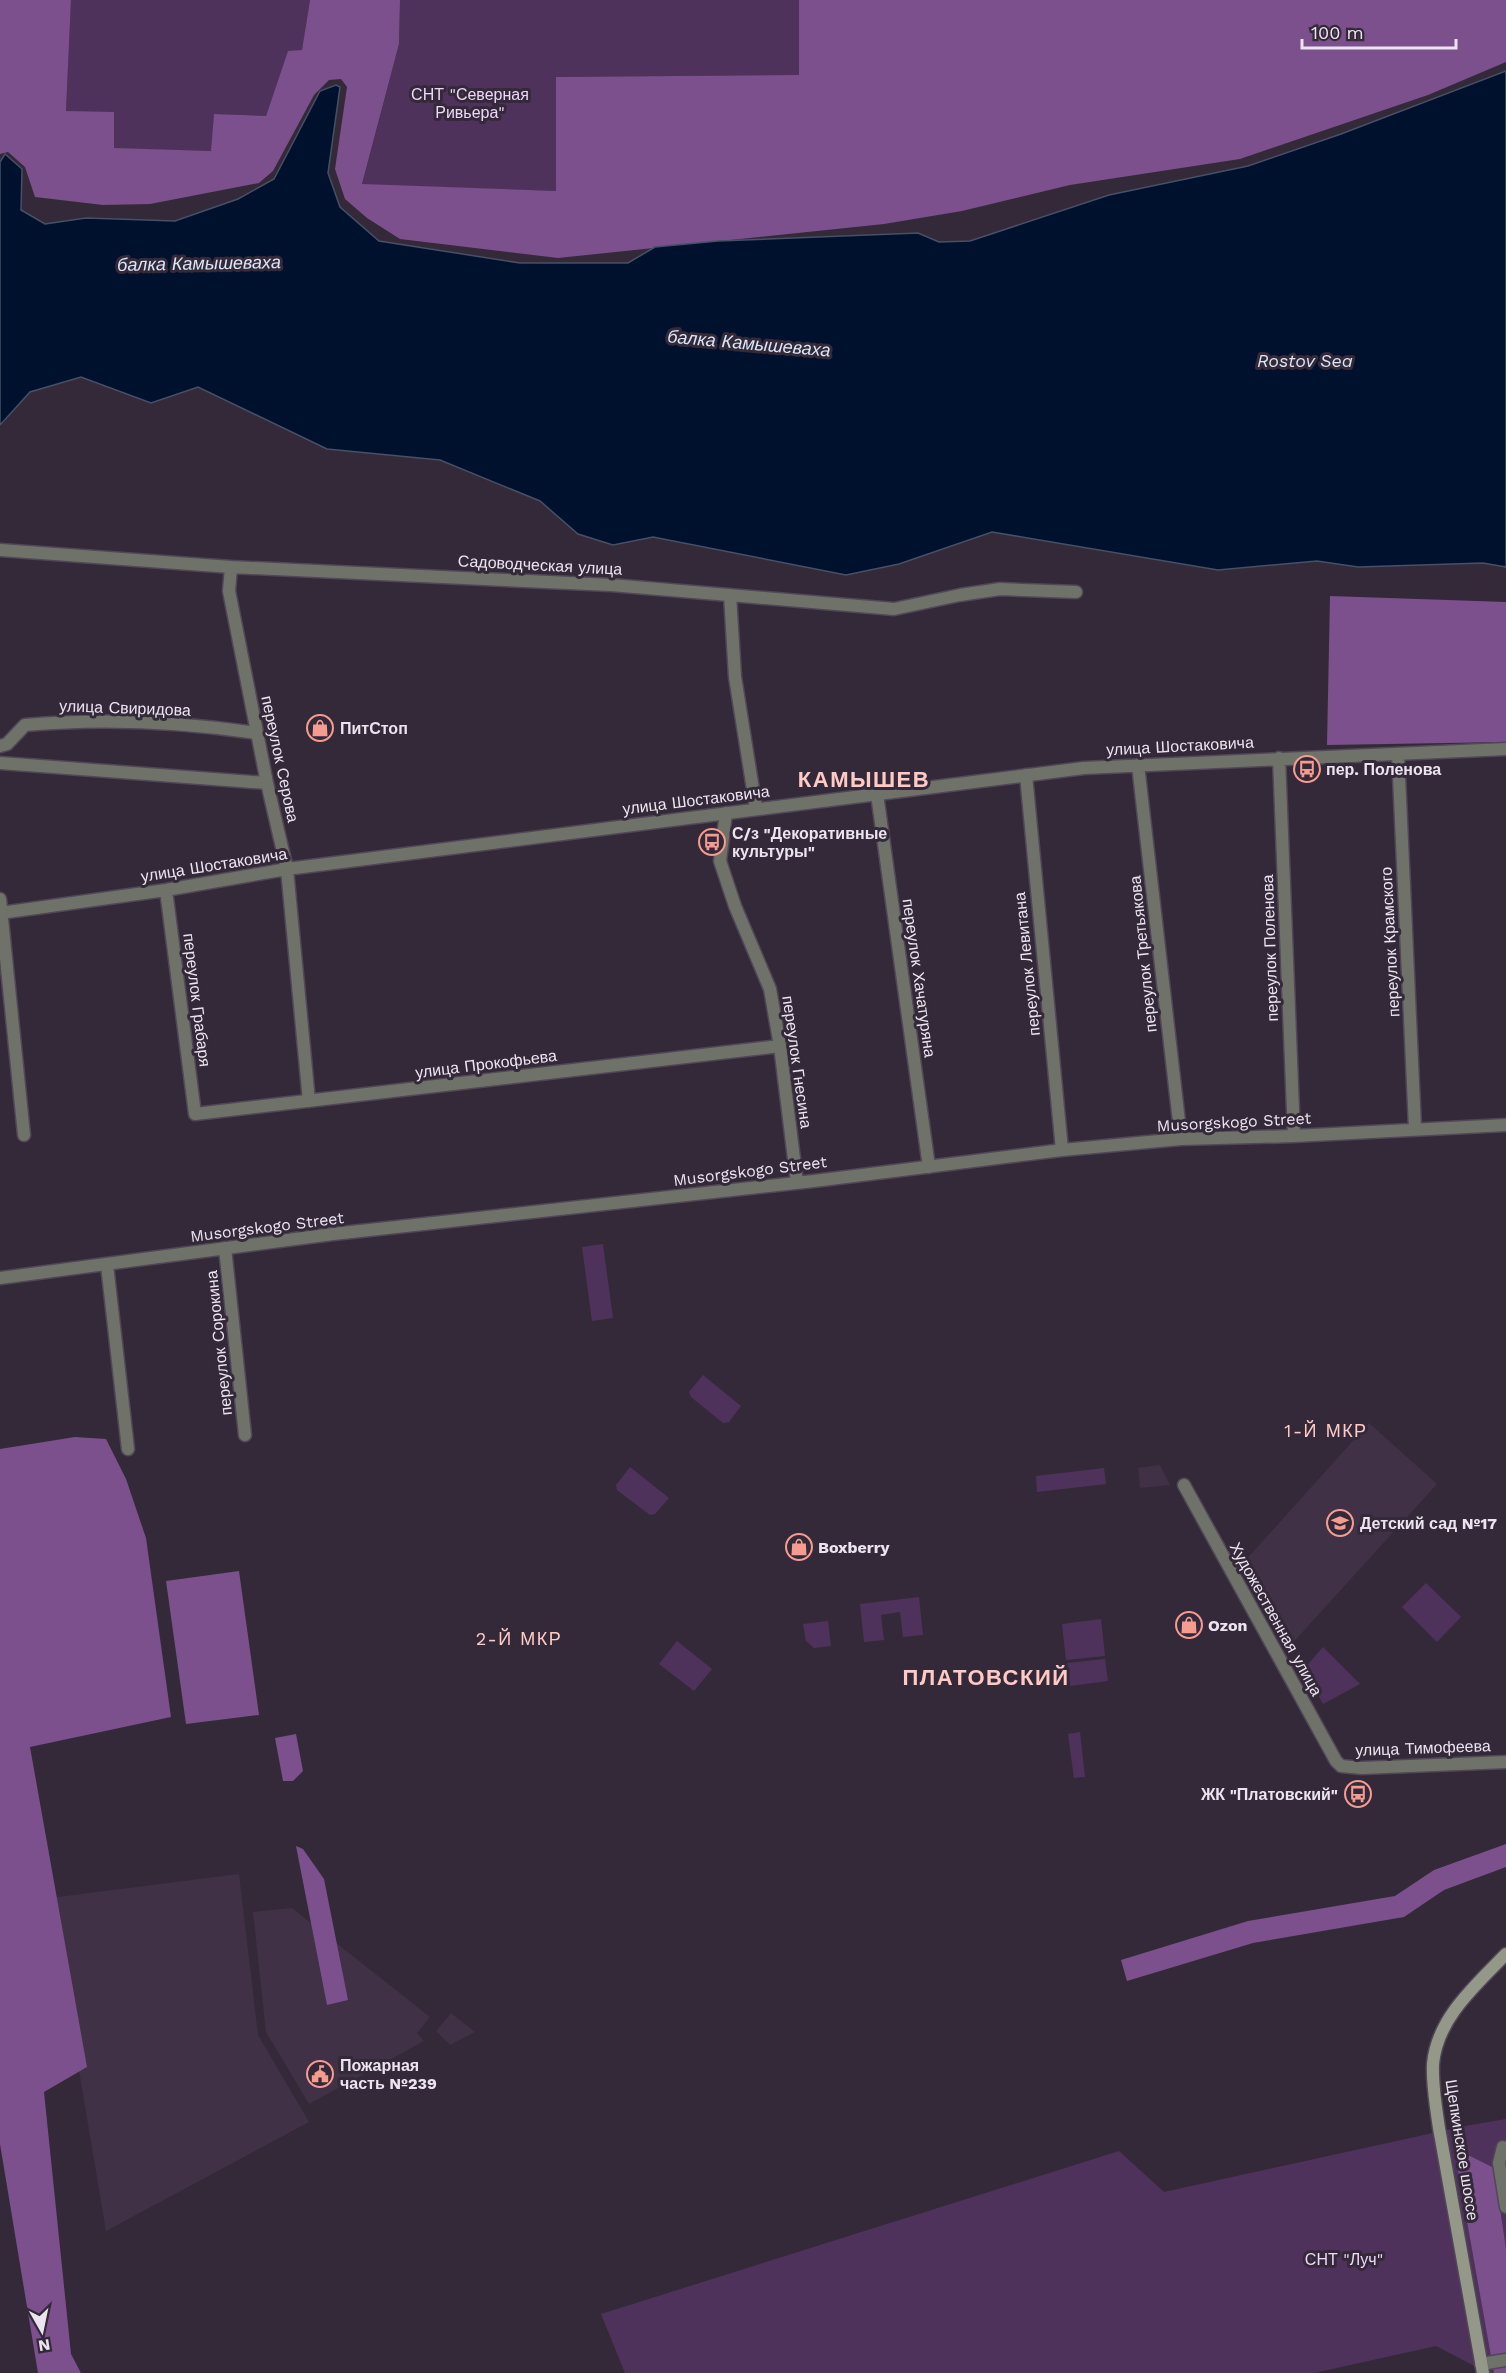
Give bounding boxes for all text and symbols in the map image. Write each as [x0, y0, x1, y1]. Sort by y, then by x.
scale bar [1302, 12, 1456, 50]
text: 100 m [1311, 22, 1364, 43]
park label: СНТ "Северная Ривьера" [411, 85, 529, 122]
water label: балка Камышеваха [117, 251, 281, 275]
water label: балка Камышеваха [667, 325, 831, 361]
water label: Rostov Sea [1257, 350, 1353, 371]
street label: Садоводческая улица [457, 551, 623, 579]
street label: переулок Серова [257, 694, 303, 824]
street label: улица Свиридова [59, 696, 191, 720]
shop icon: ПитСтоп [305, 713, 335, 743]
place label: ПитСтоп [340, 719, 408, 738]
street label: улица Шостаковича [1106, 733, 1254, 759]
bus stop icon: пер. Поленова [1292, 754, 1322, 784]
place label: пер. Поленова [1326, 760, 1441, 779]
district label: КАМЫШЕВ [798, 767, 930, 792]
street label: улица Шостаковича [621, 782, 771, 818]
place label: С/з "Декоративные культуры" [732, 824, 887, 861]
bus stop icon: С/з "Декоративные культуры" [697, 827, 727, 857]
street label: улица Шостаковича [140, 844, 289, 886]
street label: переулок Крамского [1377, 866, 1403, 1018]
street label: переулок Поленова [1258, 874, 1282, 1022]
street label: переулок Третьякова [1125, 875, 1161, 1033]
street label: переулок Левитана [1010, 891, 1044, 1037]
street label: переулок Хачатуряна [898, 897, 940, 1059]
street label: переулок Грабаря [179, 932, 215, 1068]
street label: переулок Гнесина [778, 994, 816, 1130]
street label: улица Прокофьева [414, 1046, 558, 1082]
street label: Musorgskogo Street [1156, 1108, 1312, 1136]
street label: Musorgskogo Street [672, 1152, 828, 1190]
street label: Musorgskogo Street [189, 1208, 345, 1246]
street label: переулок Сорокина [202, 1269, 236, 1416]
district label: 1-Й МКР [1284, 1420, 1368, 1441]
school or university icon: Детский сад №17 [1325, 1508, 1355, 1538]
place label: Детский сад №17 [1360, 1514, 1497, 1533]
shop icon: Boxberry [784, 1532, 814, 1562]
place label: Boxberry [818, 1538, 891, 1557]
street label: Художественная улица [1226, 1539, 1326, 1699]
shop icon: Ozon [1174, 1610, 1204, 1640]
place label: Ozon [1208, 1616, 1247, 1635]
district label: 2-Й МКР [476, 1628, 562, 1649]
district label: ПЛАТОВСКИЙ [902, 1665, 1070, 1690]
street label: улица Тимофеева [1355, 1736, 1491, 1760]
bus stop icon: ЖК "Платовский" [1343, 1779, 1373, 1809]
place label: ЖК "Платовский" [1200, 1785, 1338, 1804]
place label: Пожарная часть №239 [340, 2056, 437, 2093]
public building icon: Пожарная часть №239 [305, 2059, 335, 2089]
street label: Щепкинское шоссе [1441, 2078, 1483, 2222]
park label: СНТ "Луч" [1305, 2250, 1383, 2269]
north arrow [12, 2301, 72, 2361]
text: N [37, 2335, 52, 2356]

